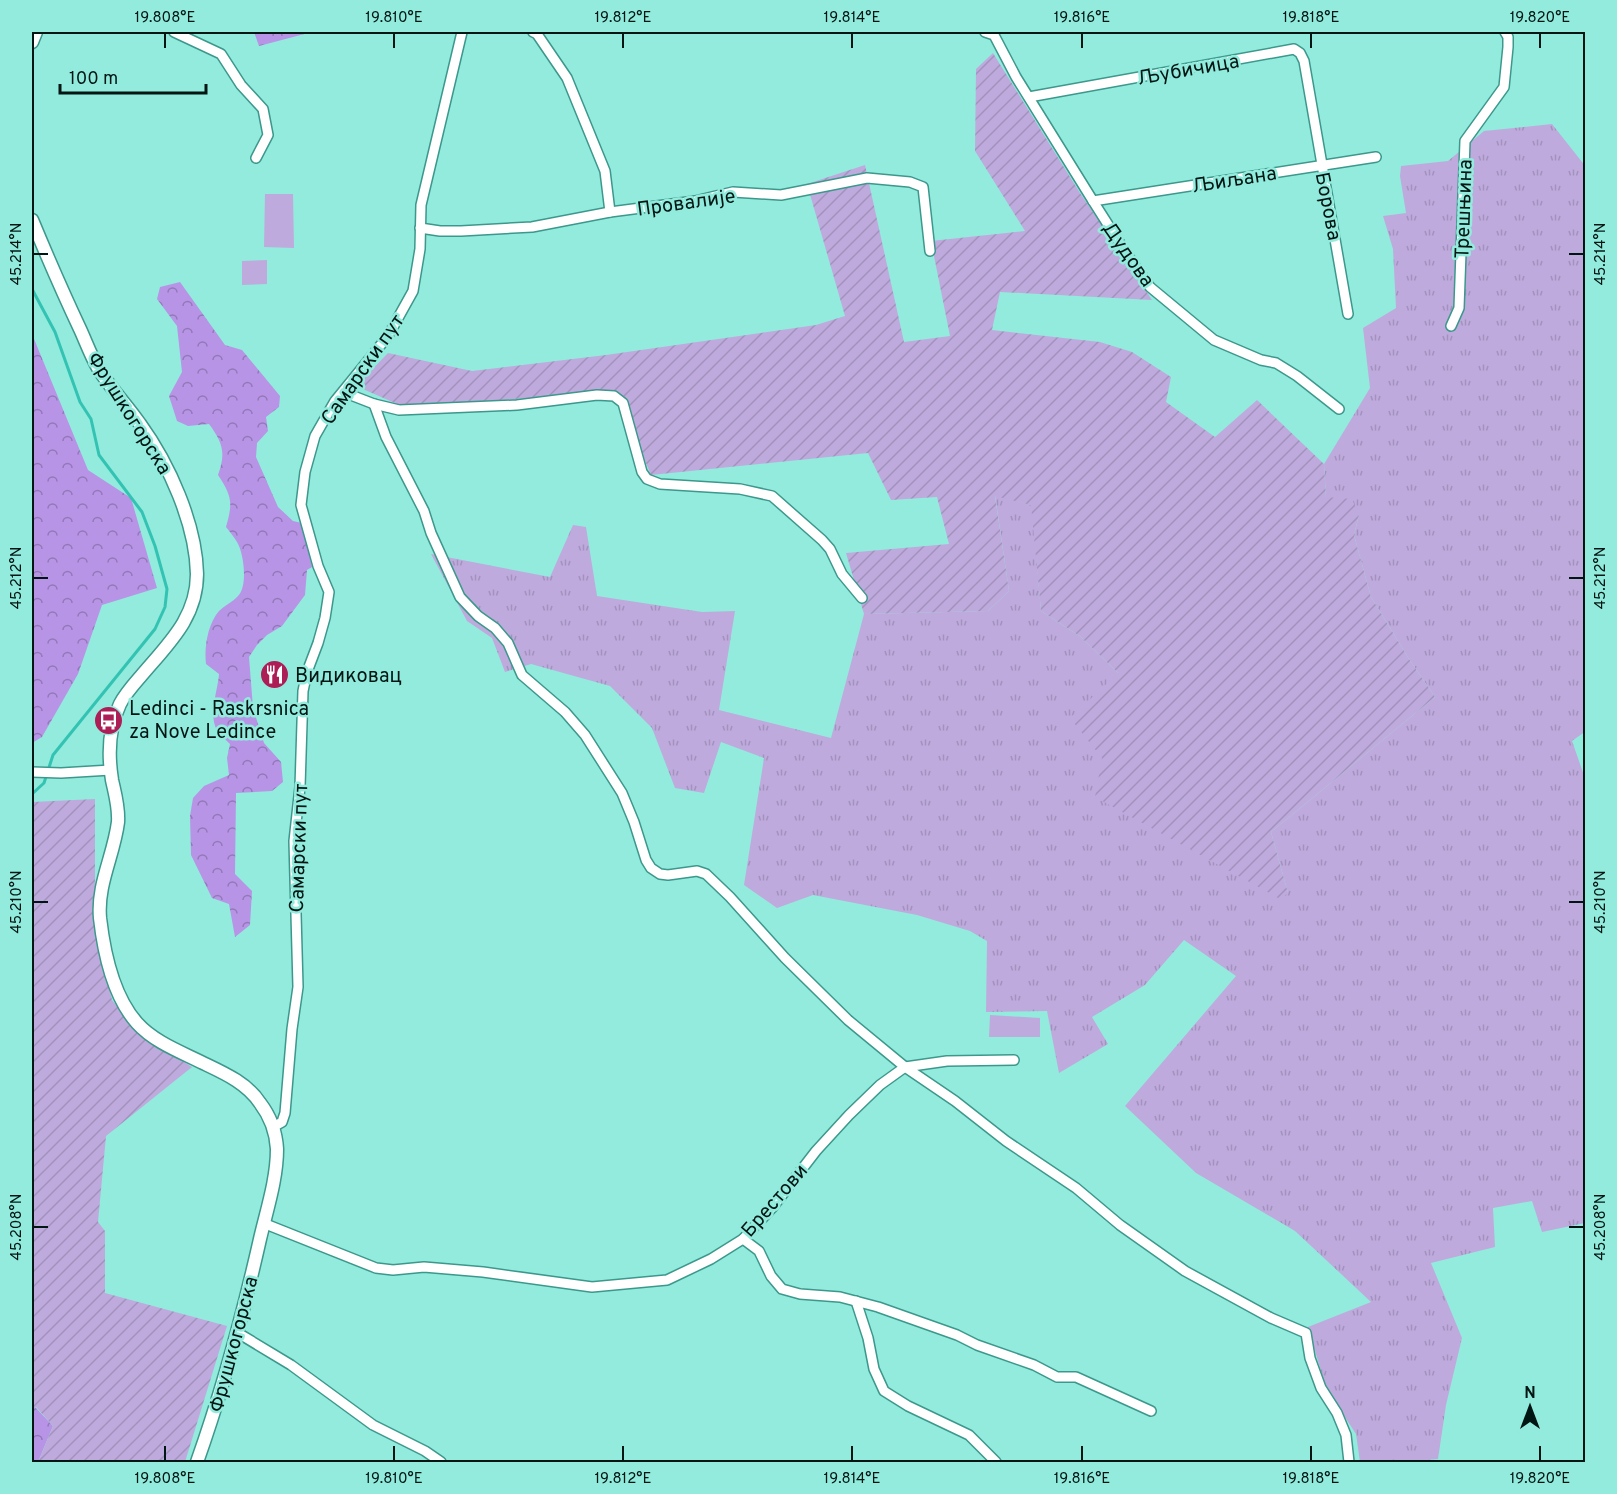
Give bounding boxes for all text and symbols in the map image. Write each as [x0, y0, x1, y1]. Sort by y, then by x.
text: 19.808°E [135, 9, 195, 28]
text: 19.810°E [365, 9, 423, 28]
text: 19.812°E [595, 9, 651, 28]
text: 19.814°E [824, 9, 880, 28]
text: 19.816°E [1054, 9, 1110, 28]
text: 19.818°E [1283, 9, 1339, 28]
text: 19.820°E [1510, 9, 1570, 28]
street label: Љубичица [1135, 49, 1241, 93]
scale bar [60, 57, 206, 95]
text: 100 m [69, 68, 118, 91]
street label: Трешњина [1450, 159, 1480, 259]
street label: Љиљана [1190, 161, 1279, 200]
street label: Борова [1308, 170, 1346, 243]
street label: Провалије [635, 184, 737, 224]
street label: Дудова [1096, 217, 1159, 293]
text: 45.214°N [8, 223, 27, 285]
text: 45.214°N [1592, 223, 1611, 285]
street label: Самарски пут [316, 310, 411, 430]
street label: Фрушкогорска [80, 348, 176, 480]
text: 45.212°N [8, 547, 27, 609]
text: 45.212°N [1592, 547, 1611, 609]
restaurant icon: Видиковац [258, 659, 290, 691]
place label: Видиковац [295, 664, 402, 690]
place label: Ledinci - Raskrsnica za Nove Ledince [129, 697, 309, 746]
bus stop icon: Ledinci - Raskrsnica za Nove Ledince [92, 704, 124, 736]
street label: Самарски пут [285, 783, 315, 913]
text: 45.210°N [8, 870, 27, 934]
text: 45.210°N [1592, 870, 1611, 934]
street label: Брестови [736, 1159, 815, 1243]
text: 45.208°N [8, 1194, 27, 1260]
text: 45.208°N [1592, 1194, 1611, 1260]
street label: Фрушкогорска [204, 1274, 266, 1415]
north arrow [1500, 1377, 1560, 1437]
text: N [1524, 1384, 1536, 1404]
text: 19.808°E [135, 1470, 195, 1489]
text: 19.810°E [365, 1470, 423, 1489]
text: 19.812°E [595, 1470, 651, 1489]
text: 19.814°E [824, 1470, 880, 1489]
text: 19.816°E [1054, 1470, 1110, 1489]
text: 19.818°E [1283, 1470, 1339, 1489]
text: 19.820°E [1510, 1470, 1570, 1489]

